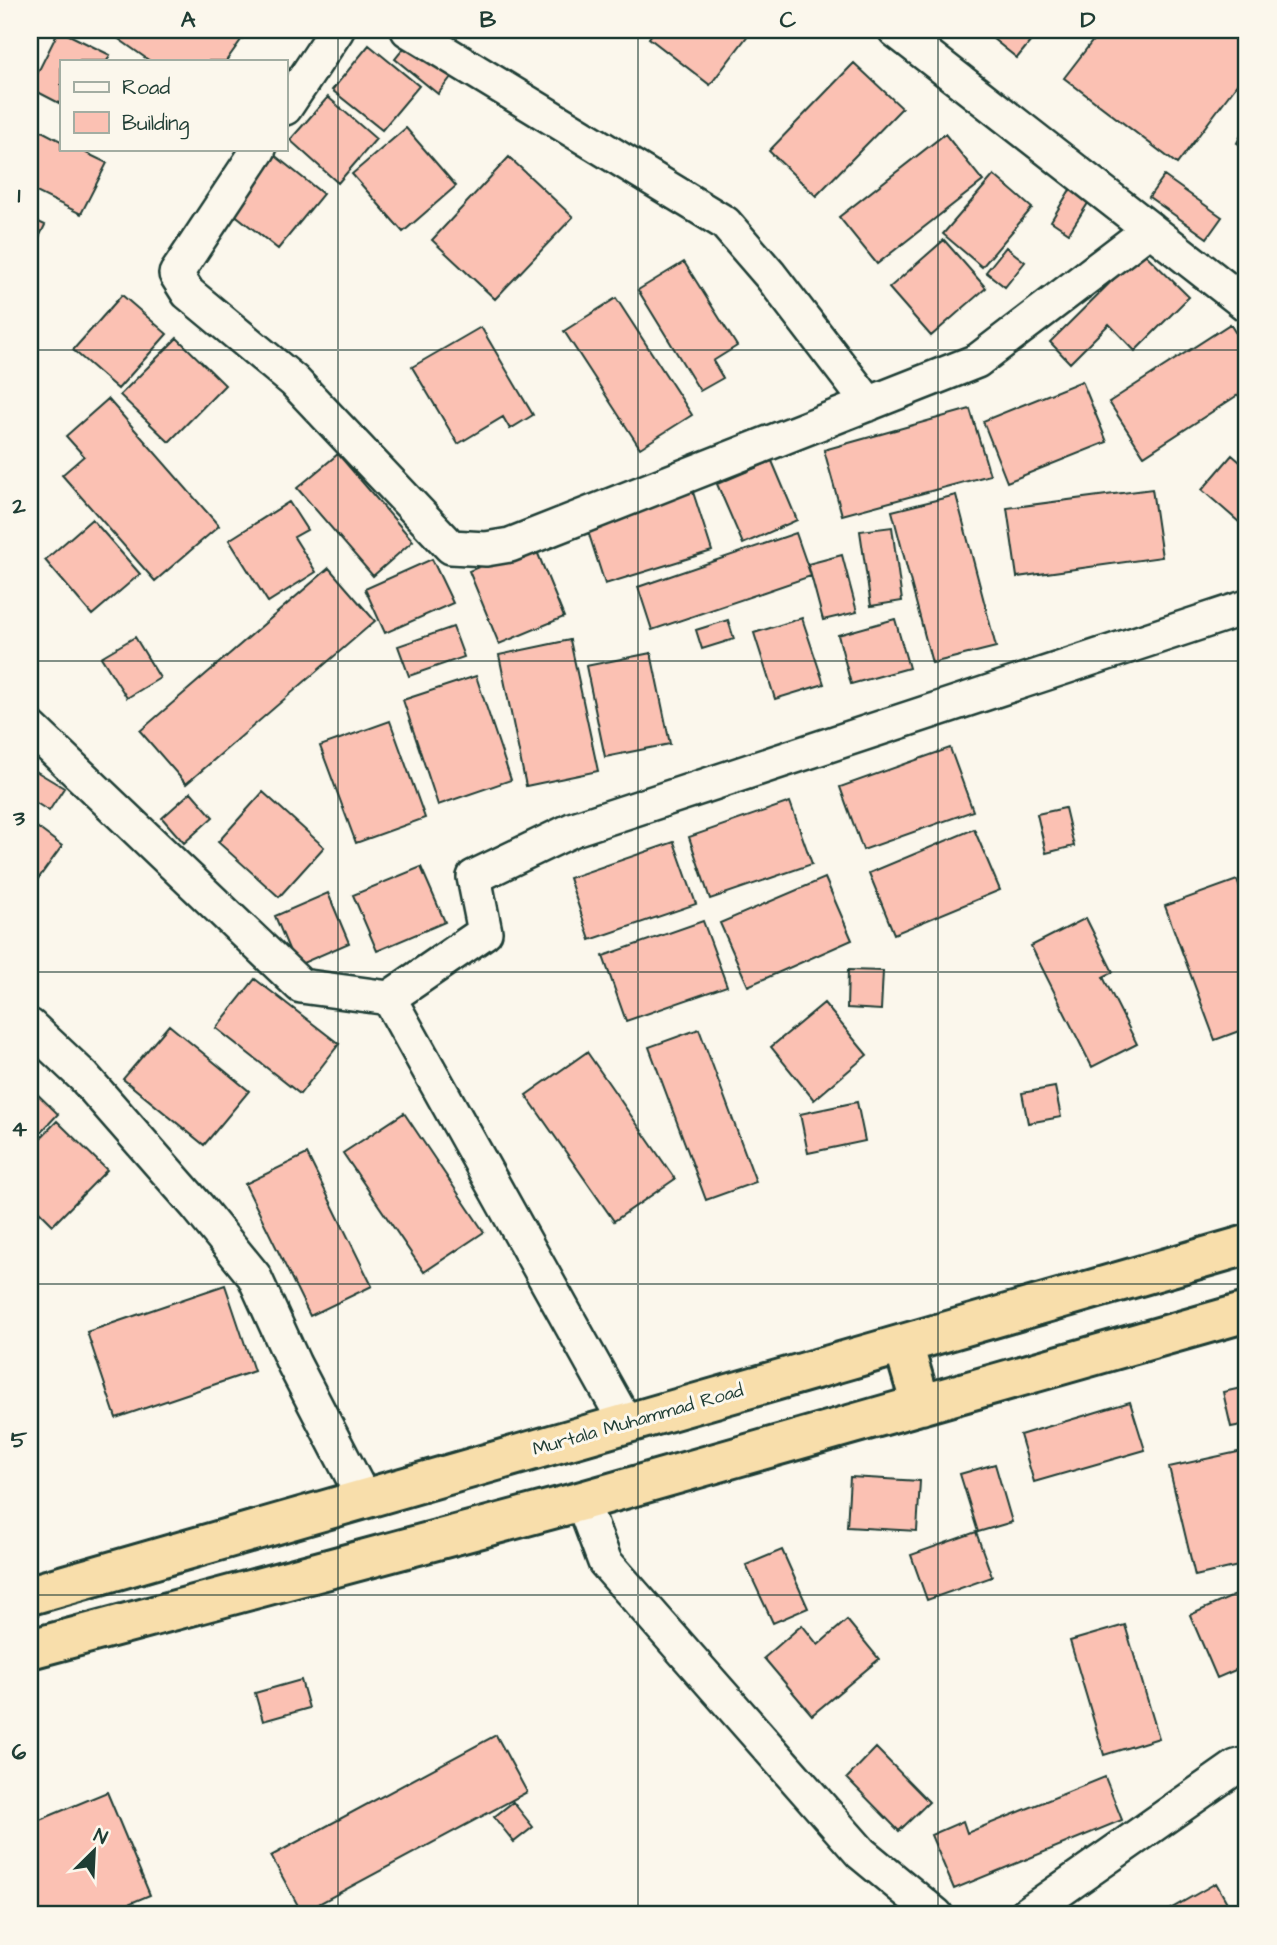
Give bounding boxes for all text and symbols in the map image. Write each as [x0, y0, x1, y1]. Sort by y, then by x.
text: A [181, 4, 196, 36]
text: B [480, 4, 497, 36]
text: C [780, 4, 797, 36]
text: D [1081, 4, 1096, 36]
legend [60, 60, 287, 150]
text: Road [122, 73, 170, 102]
text: Building [122, 109, 190, 140]
text: 1 [18, 179, 21, 211]
text: 2 [11, 490, 26, 522]
text: 3 [12, 802, 25, 834]
text: 4 [11, 1113, 27, 1145]
street label: Murtala Muhammad Road [529, 1377, 747, 1463]
text: 5 [11, 1424, 28, 1456]
text: 6 [12, 1736, 27, 1768]
north arrow [60, 1815, 130, 1885]
text: N [89, 1822, 111, 1852]

